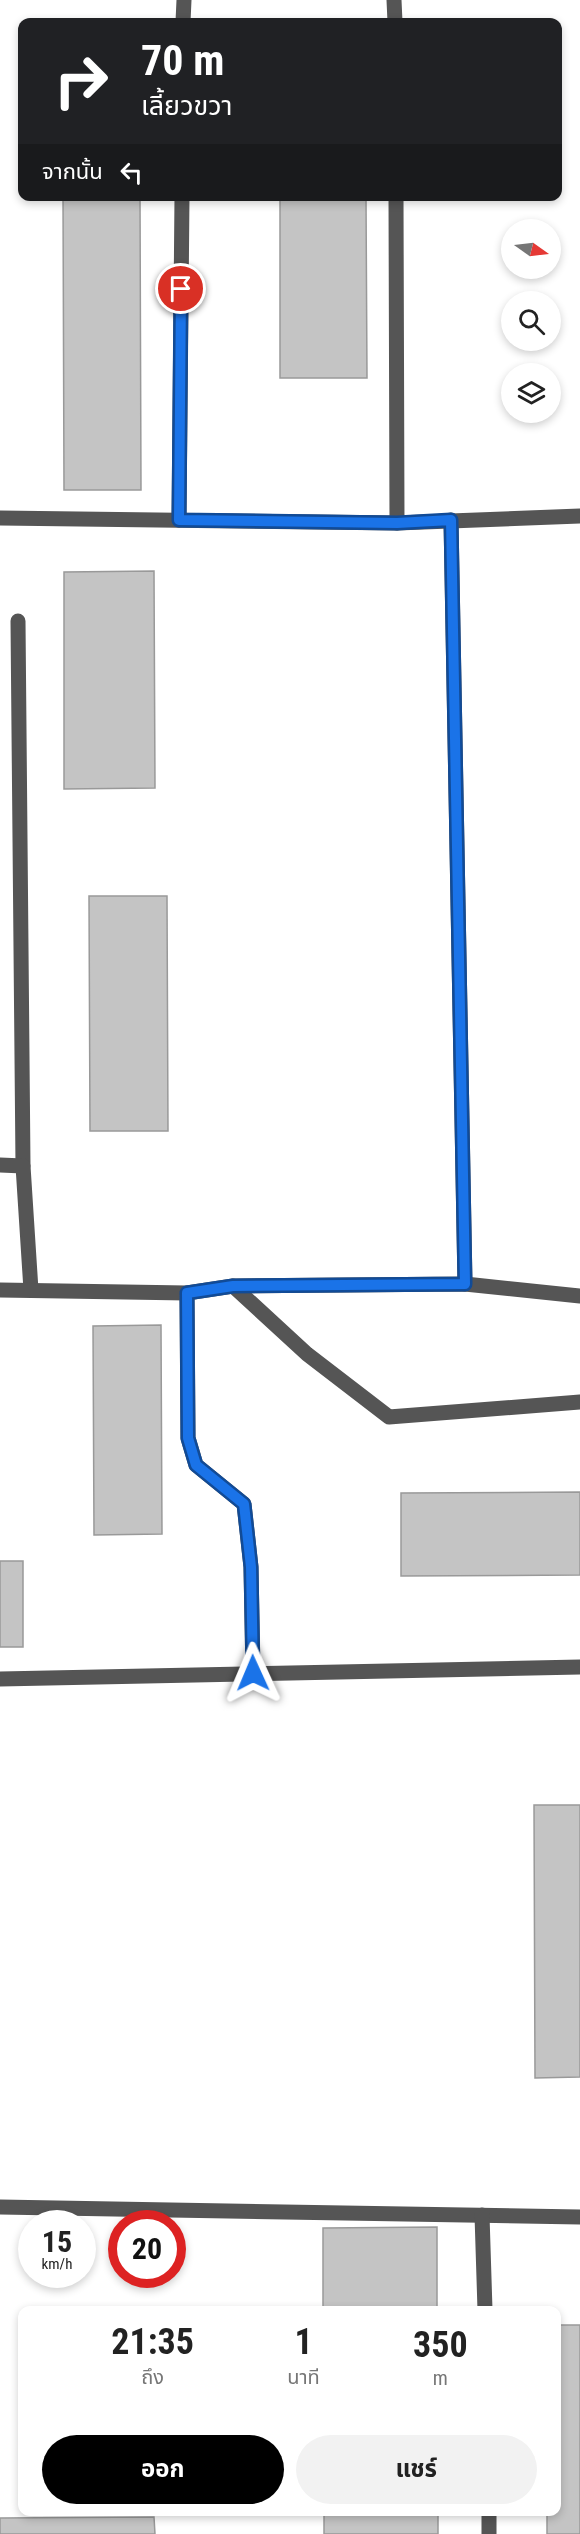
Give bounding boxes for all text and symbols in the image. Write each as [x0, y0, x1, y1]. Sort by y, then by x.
text: 70 m [141, 36, 224, 85]
icon: right [42, 42, 120, 120]
text: เลี้ยวขวา [141, 90, 232, 122]
icon: left [115, 156, 148, 189]
text: จากนั้น [42, 159, 103, 184]
north arrow [501, 219, 561, 279]
map controls [501, 219, 561, 423]
pin [155, 263, 206, 314]
icon: arrive [164, 272, 197, 305]
button: search [501, 291, 561, 351]
button: layers [501, 363, 561, 423]
position arrow [221, 1641, 285, 1705]
speed limit sign: 20 [108, 2210, 186, 2288]
text: 15 [42, 2224, 72, 2259]
text: km/h [42, 2255, 72, 2273]
text: 21:35 [111, 2321, 194, 2363]
text: 1 [294, 2321, 313, 2363]
text: 350 [413, 2324, 468, 2366]
text: ถึง [141, 2365, 164, 2389]
text: นาที [287, 2365, 320, 2389]
text: m [433, 2366, 448, 2390]
button: ออก [42, 2435, 284, 2504]
button: แชร์ [296, 2435, 537, 2504]

